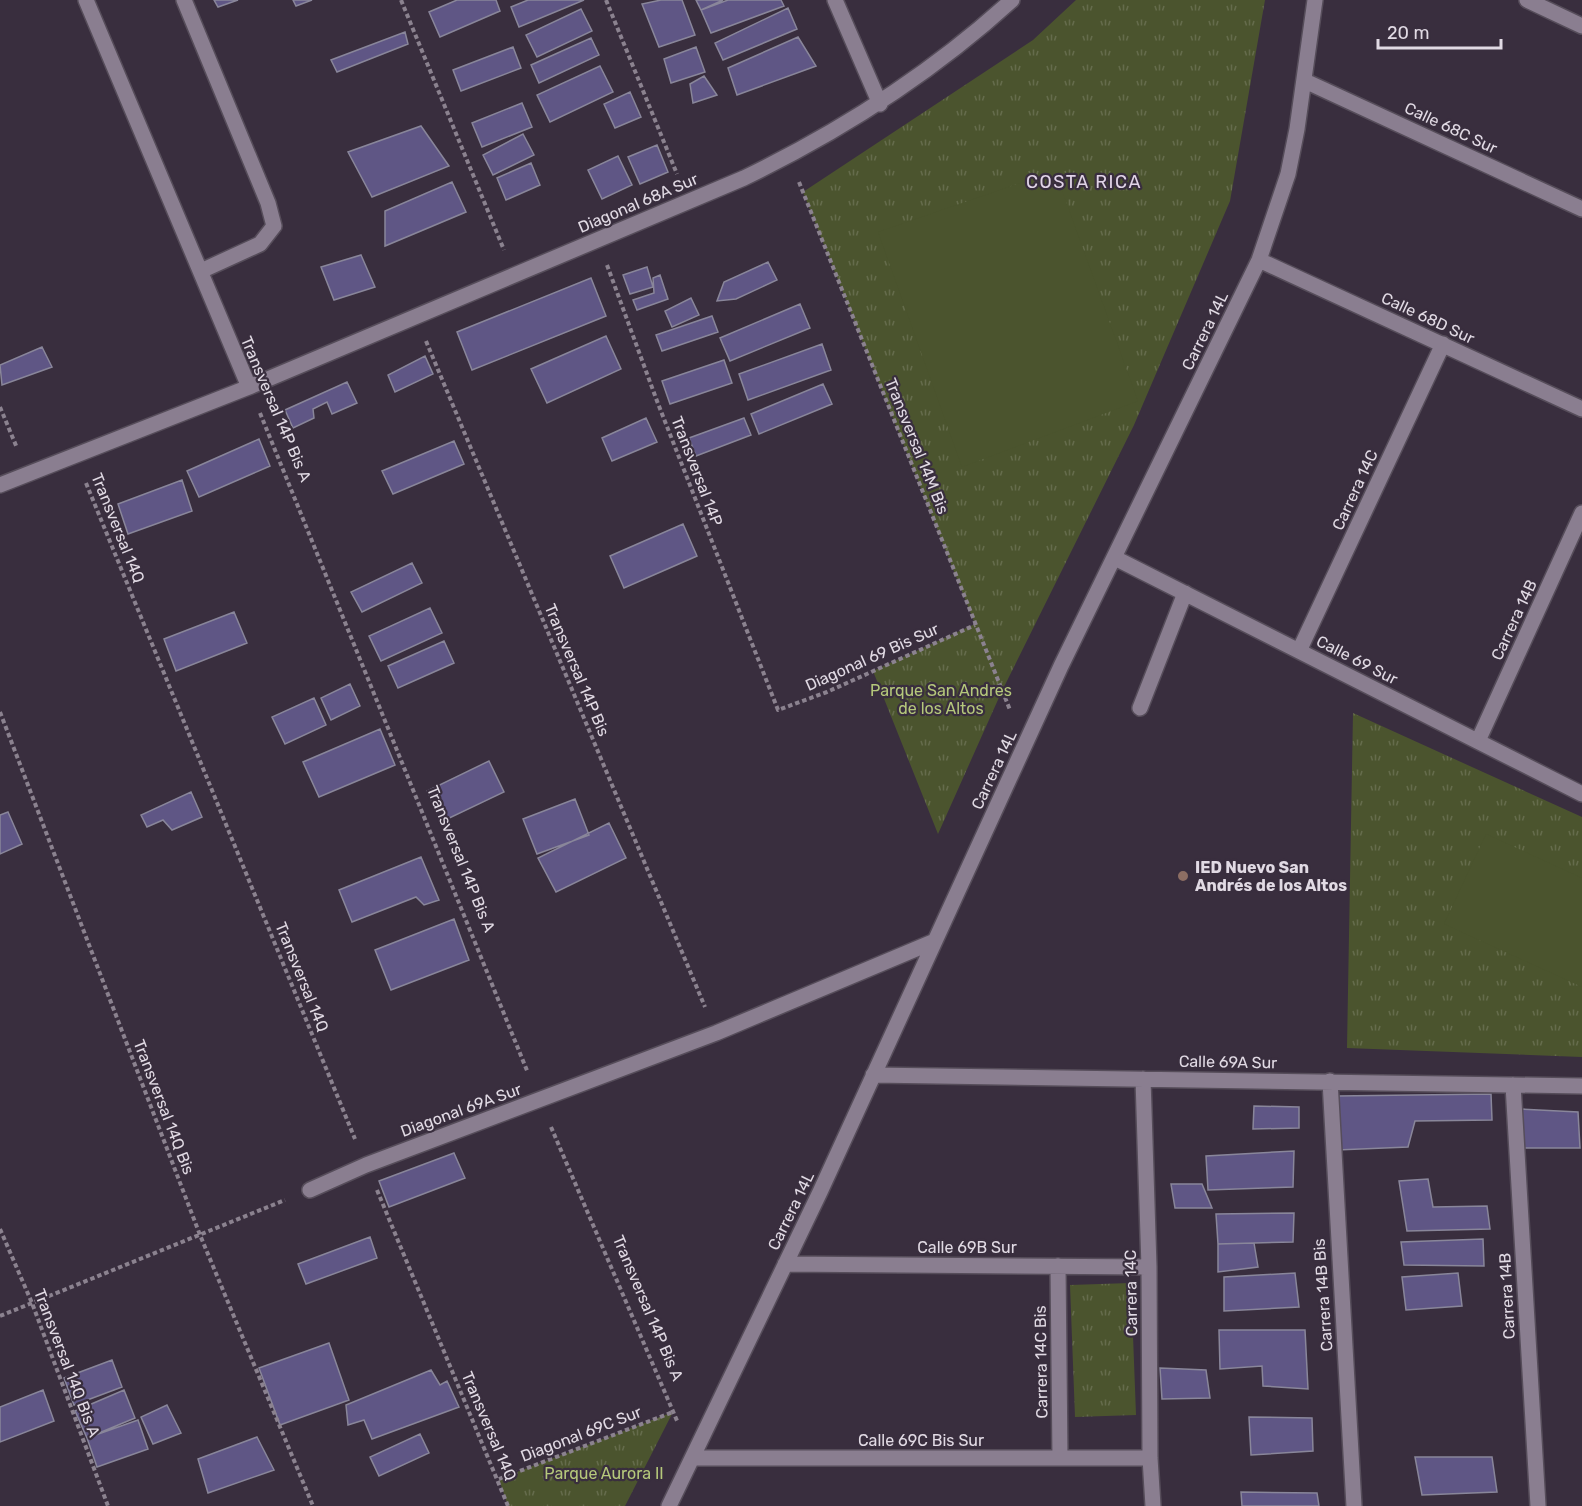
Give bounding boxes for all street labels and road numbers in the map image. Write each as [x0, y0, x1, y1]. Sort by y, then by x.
street label: Calle 68C Sur [1402, 98, 1500, 158]
street label: Diagonal 68A Sur [575, 169, 701, 237]
street label: Calle 68D Sur [1378, 288, 1478, 348]
street label: Carrera 14L [1178, 289, 1232, 373]
street label: Transversal 14P Bis A [237, 333, 315, 485]
street label: Transversal 14M Bis [881, 375, 953, 517]
street label: Transversal 14P [667, 414, 727, 528]
street label: Carrera 14C [1328, 447, 1382, 533]
street label: Transversal 14Q [87, 471, 149, 585]
street label: Carrera 14B [1487, 577, 1541, 663]
street label: Transversal 14P Bis [541, 601, 613, 739]
street label: Diagonal 69 Bis Sur [802, 619, 942, 695]
street label: Calle 69 Sur [1313, 631, 1401, 689]
street label: Carrera 14L [967, 727, 1021, 813]
street label: Transversal 14P Bis A [423, 783, 499, 935]
street label: Transversal 14Q [271, 920, 333, 1034]
street label: Transversal 14Q Bis [130, 1037, 198, 1177]
street label: Calle 69A Sur [1179, 1052, 1277, 1072]
street label: Diagonal 69A Sur [398, 1079, 524, 1141]
street label: Carrera 14L [764, 1169, 818, 1253]
street label: Transversal 14P Bis A [609, 1232, 687, 1384]
street label: Calle 69B Sur [917, 1238, 1017, 1257]
street label: Carrera 14B Bis [1310, 1238, 1336, 1352]
street label: Carrera 14C [1121, 1250, 1141, 1336]
street label: Carrera 14B [1495, 1252, 1519, 1340]
street label: Transversal 14Q Bis A [30, 1286, 104, 1440]
street label: Carrera 14C Bis [1031, 1305, 1051, 1419]
street label: Transversal 14Q [458, 1369, 520, 1483]
street label: Diagonal 69C Sur [518, 1402, 644, 1466]
street label: Calle 69C Bis Sur [858, 1431, 984, 1450]

